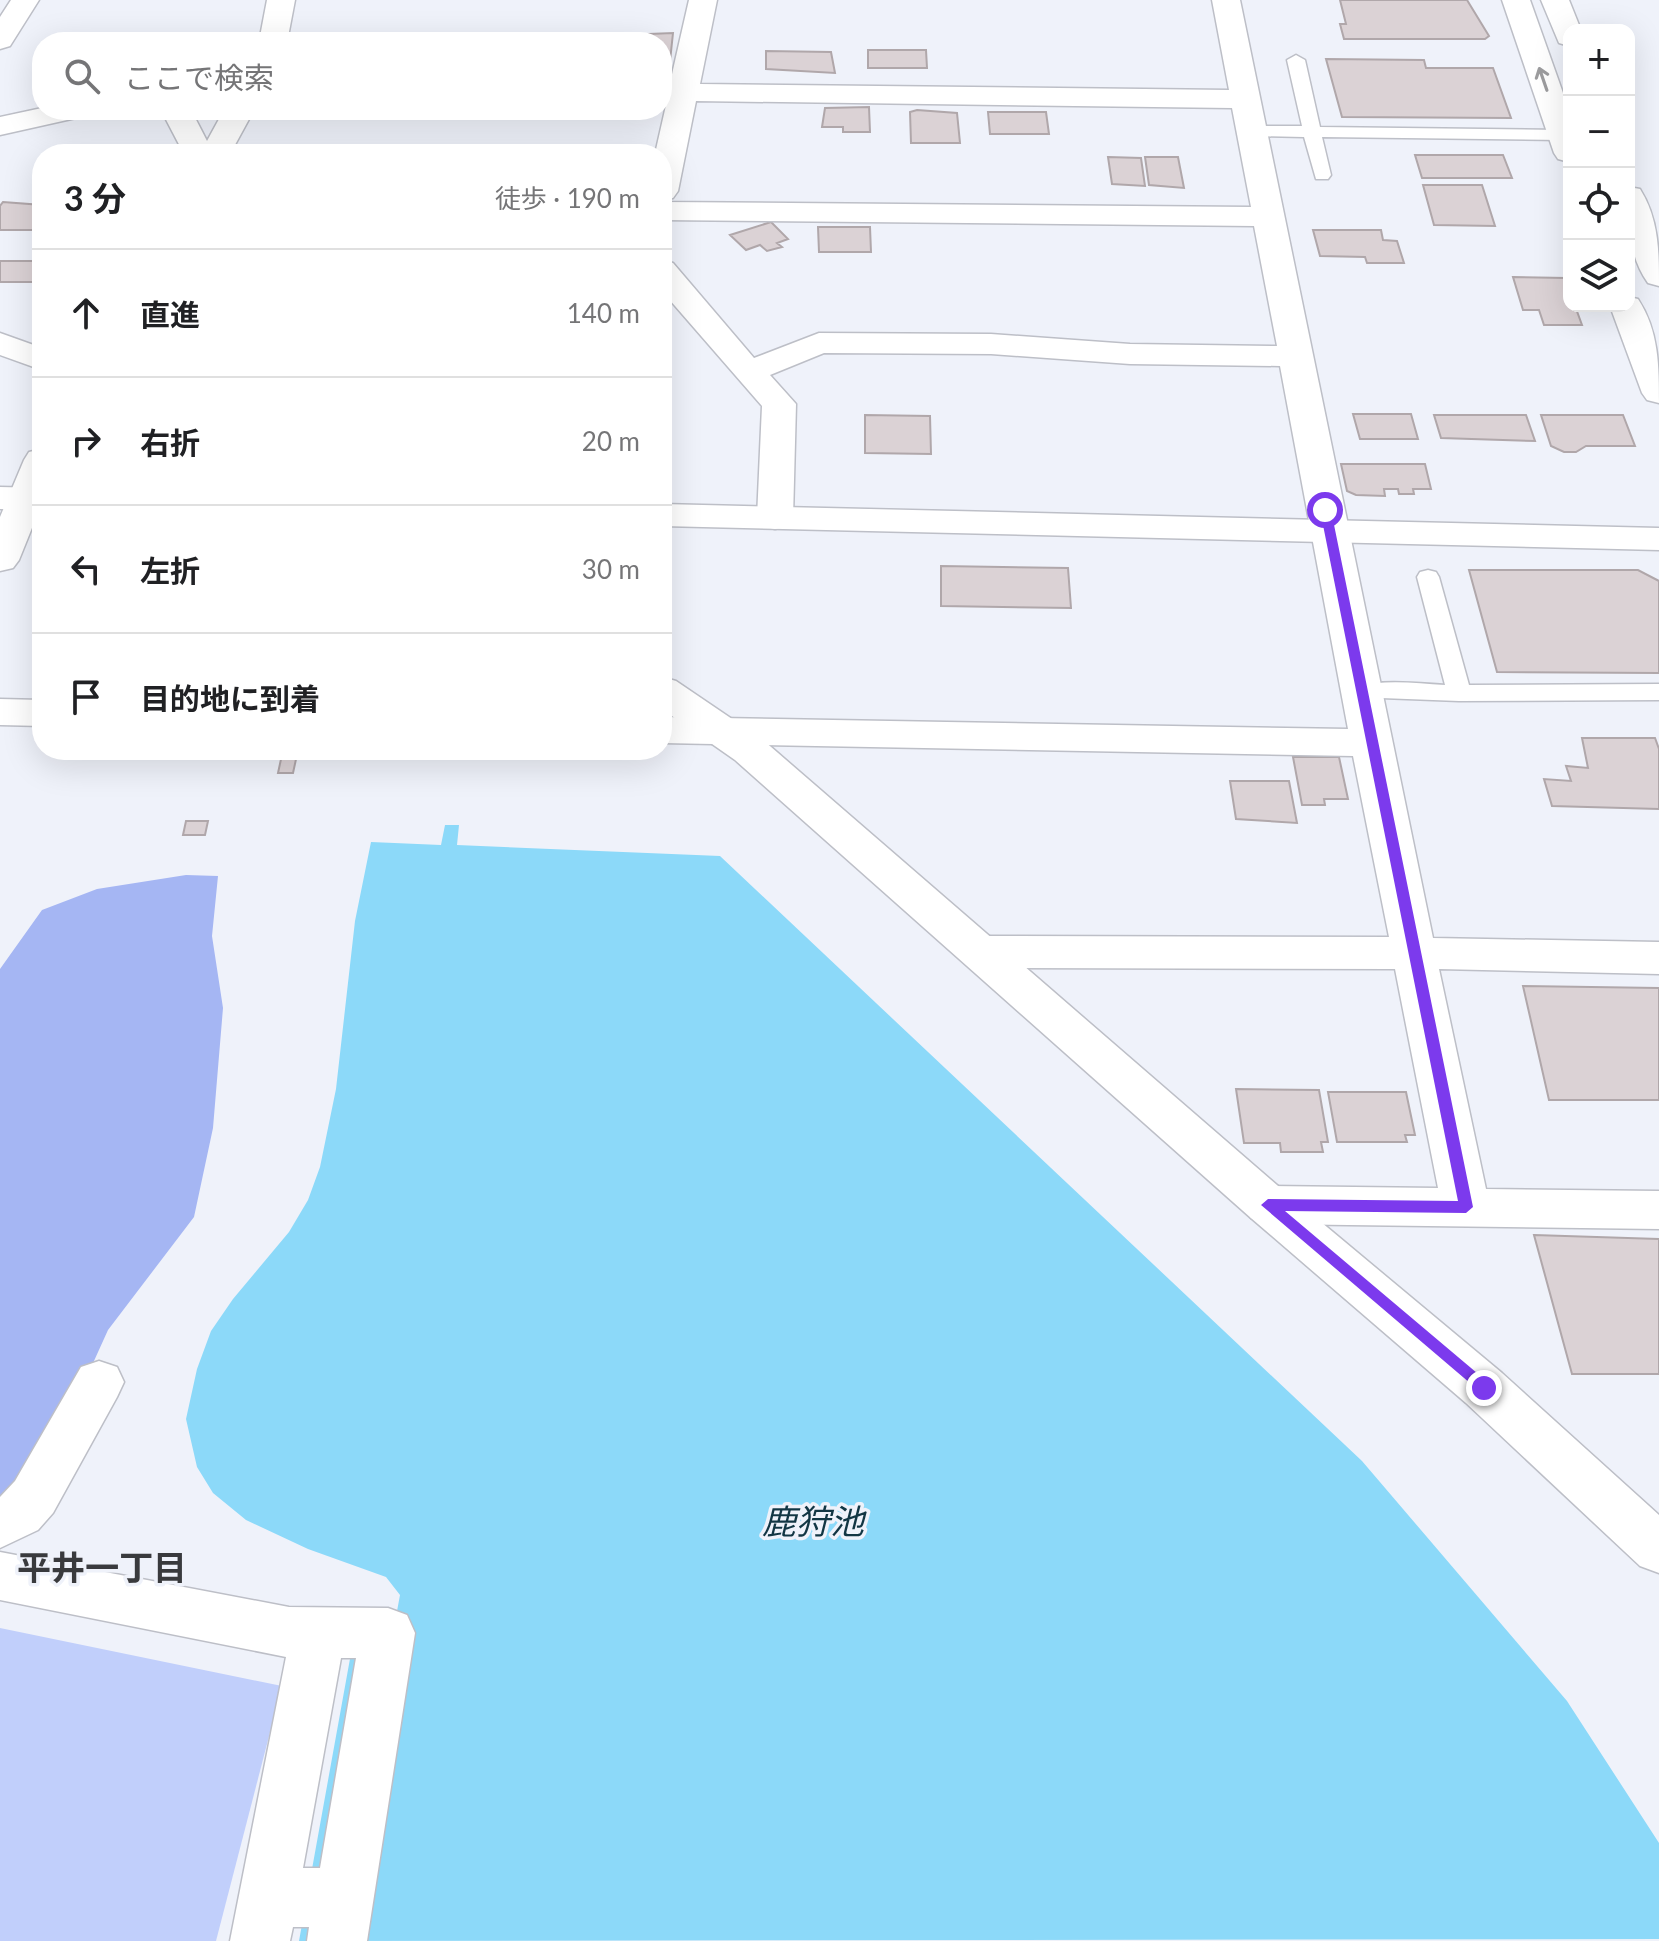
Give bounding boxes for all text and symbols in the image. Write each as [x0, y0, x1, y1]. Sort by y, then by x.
map controls [1563, 24, 1635, 312]
button: + [1563, 24, 1635, 96]
search box [32, 32, 672, 120]
icon: search [60, 54, 104, 98]
text: ここで検索 [124, 59, 274, 95]
one-way arrow [1535, 67, 1550, 92]
button: − [1563, 96, 1635, 168]
button: locate [1563, 168, 1635, 240]
text: 3 分 [64, 177, 126, 218]
text: 徒歩 · 190 m [495, 182, 640, 214]
button: layers [1563, 240, 1635, 312]
icon: ahead [64, 291, 108, 335]
text: 直進 [140, 296, 200, 332]
text: 140 m [567, 297, 640, 329]
icon: right [64, 419, 108, 463]
text: 右折 [140, 424, 200, 460]
text: 20 m [582, 425, 640, 457]
route start [1307, 492, 1343, 528]
icon: left [64, 547, 108, 591]
text: 左折 [140, 552, 200, 588]
text: 30 m [582, 553, 640, 585]
icon: arrive [64, 675, 108, 719]
text: 目的地に到着 [140, 680, 320, 716]
route end [1466, 1370, 1502, 1406]
water label: 鹿狩池 [762, 1500, 867, 1541]
district label: 平井一丁目 [17, 1546, 187, 1587]

